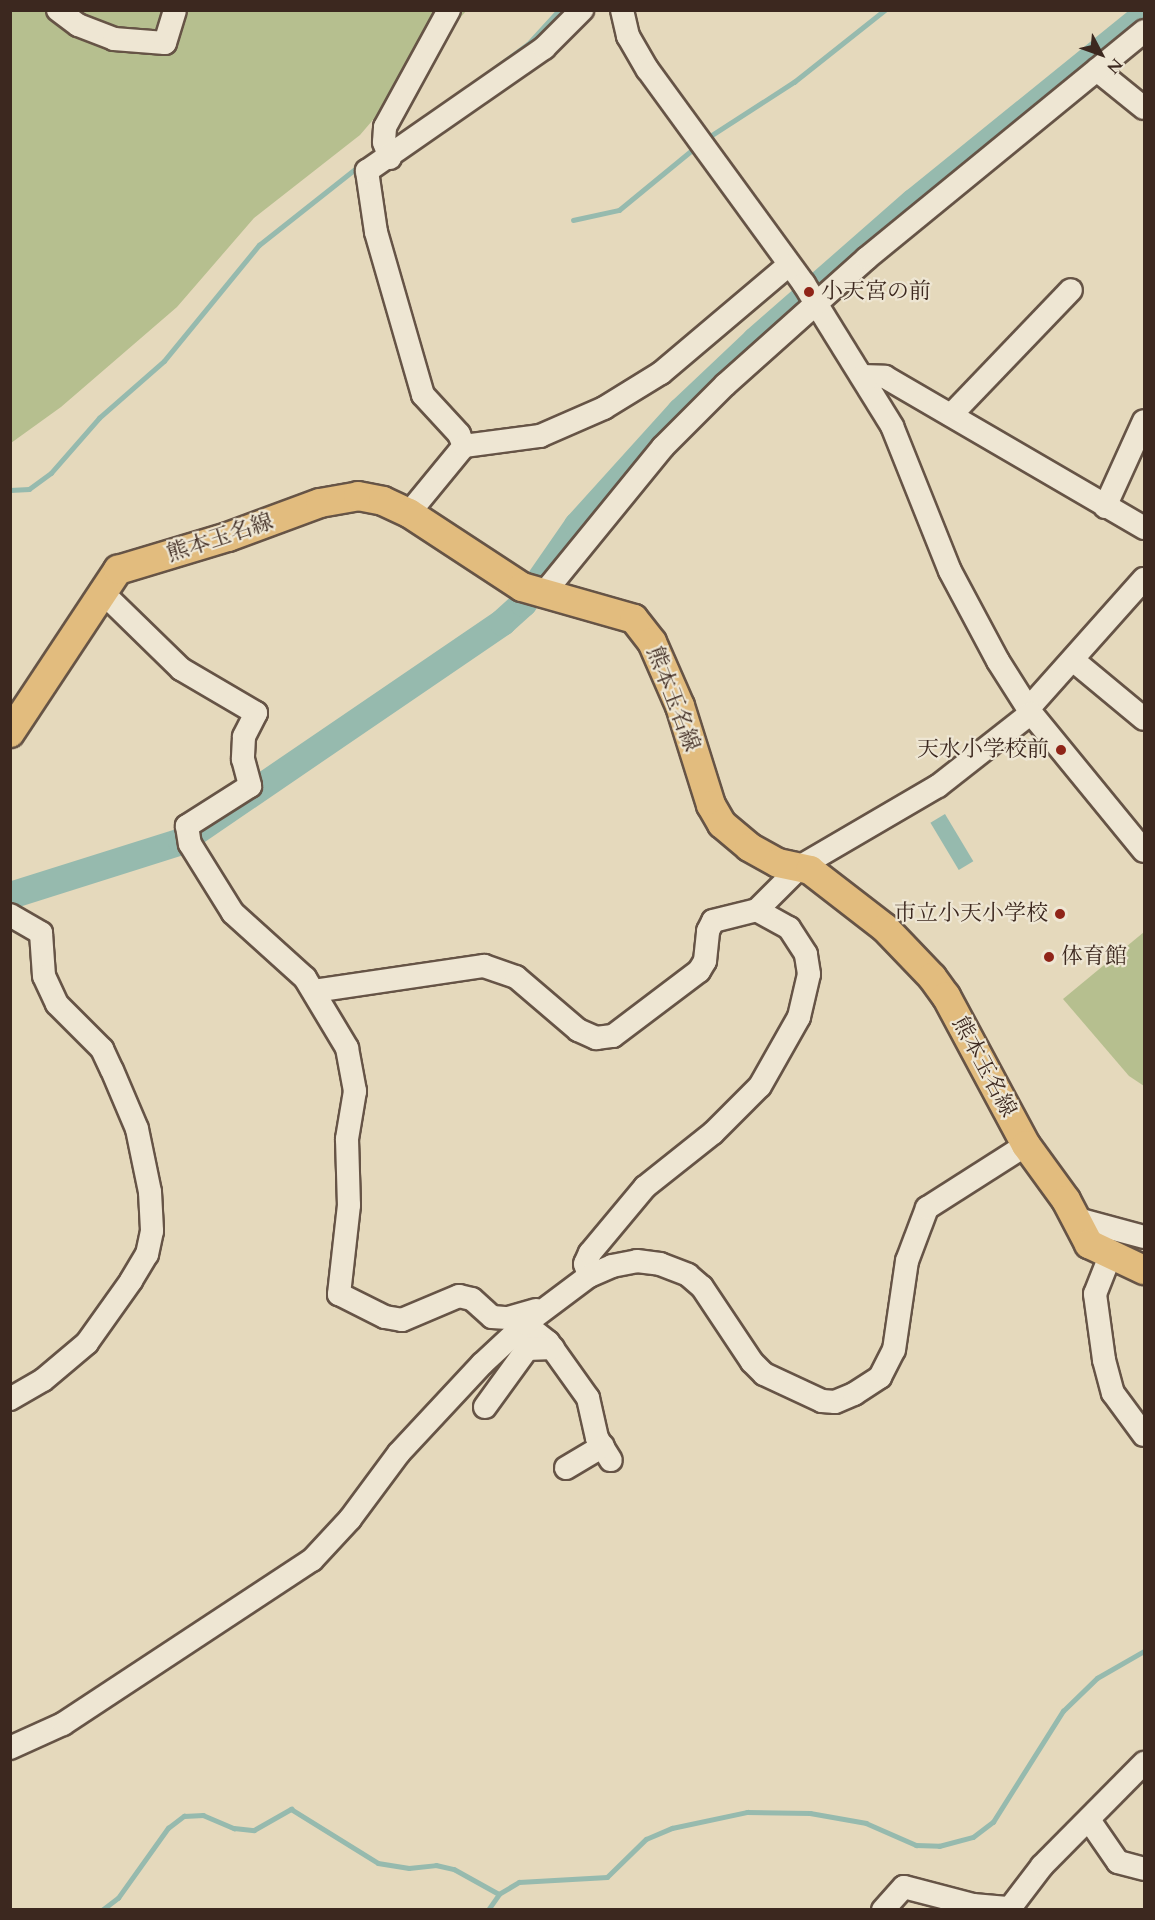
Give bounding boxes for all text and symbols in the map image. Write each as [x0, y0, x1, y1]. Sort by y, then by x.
north arrow [1071, 24, 1131, 84]
text: N [1102, 53, 1127, 78]
place label: 小天宮の前 [821, 279, 931, 305]
marker: 小天宮の前 [802, 285, 816, 299]
street label: 熊本玉名線 [164, 508, 276, 568]
street label: 熊本玉名線 [641, 643, 705, 755]
place label: 天水小学校前 [917, 737, 1049, 763]
marker: 天水小学校前 [1054, 743, 1068, 757]
place label: 市立小天小学校 [894, 901, 1048, 927]
marker: 市立小天小学校 [1053, 907, 1067, 921]
place label: 体育館 [1061, 944, 1127, 970]
marker: 体育館 [1042, 950, 1056, 964]
street label: 熊本玉名線 [947, 1012, 1021, 1122]

